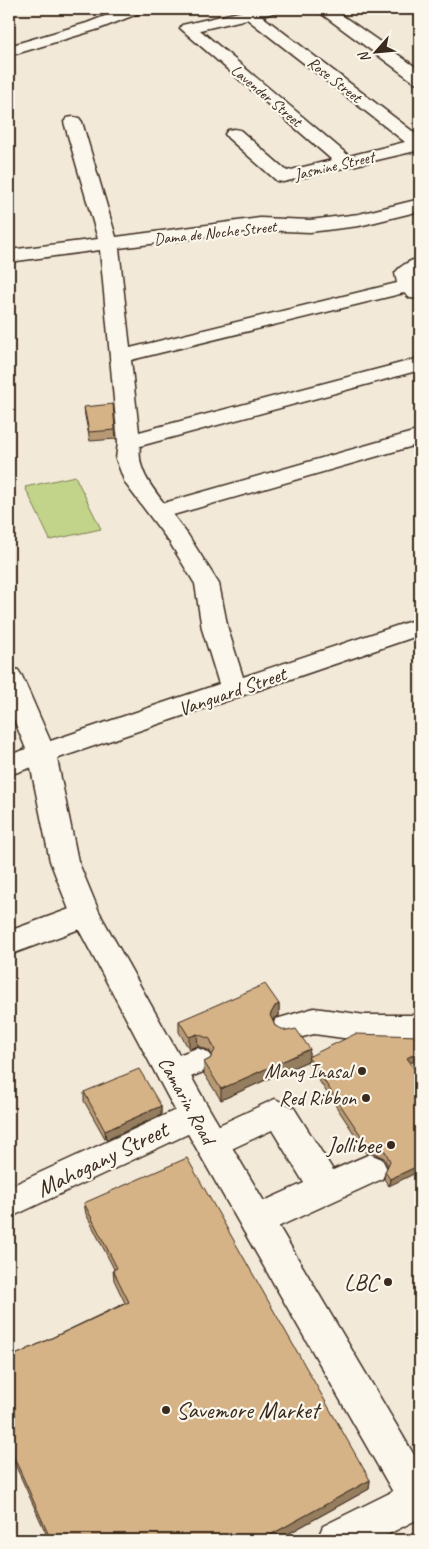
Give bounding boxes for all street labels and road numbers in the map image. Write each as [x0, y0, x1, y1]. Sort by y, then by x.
street label: Rose Street [303, 52, 367, 108]
street label: Lavender Street [227, 60, 307, 132]
street label: Jasmine Street [291, 147, 379, 185]
street label: Dama de Noche Street [153, 216, 279, 249]
street label: Vanguard Street [175, 661, 292, 722]
street label: Camarin Road [152, 1052, 222, 1151]
street label: Mahogany Street [31, 1113, 174, 1204]

